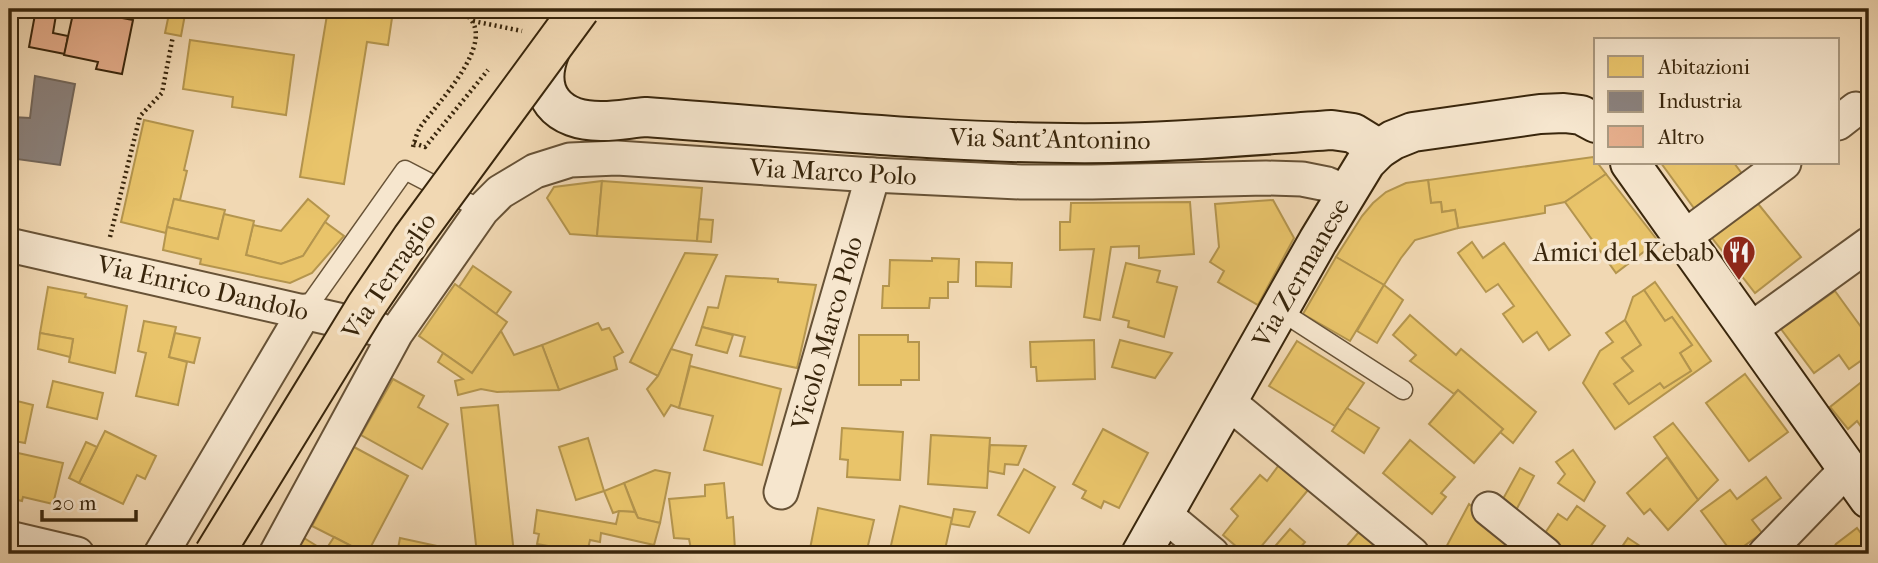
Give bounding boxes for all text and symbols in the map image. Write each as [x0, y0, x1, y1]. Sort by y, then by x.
legend [1594, 38, 1840, 164]
text: Abitazioni [1657, 55, 1750, 79]
text: Industria [1658, 89, 1742, 113]
street label: Via Sant'Antonino [948, 122, 1151, 156]
text: Altro [1657, 125, 1704, 149]
street label: Via Marco Polo [748, 152, 917, 192]
street label: Via Zermanese [1245, 193, 1356, 354]
street label: Via Terraglio [335, 207, 443, 346]
street label: Vicolo Marco Polo [784, 233, 869, 434]
restaurant icon: Amici del Kebab [1720, 233, 1758, 282]
place label: Amici del Kebab [1532, 237, 1714, 268]
street label: Via Enrico Dandolo [93, 248, 312, 327]
scale bar [42, 479, 136, 523]
text: 20 m [52, 491, 97, 515]

